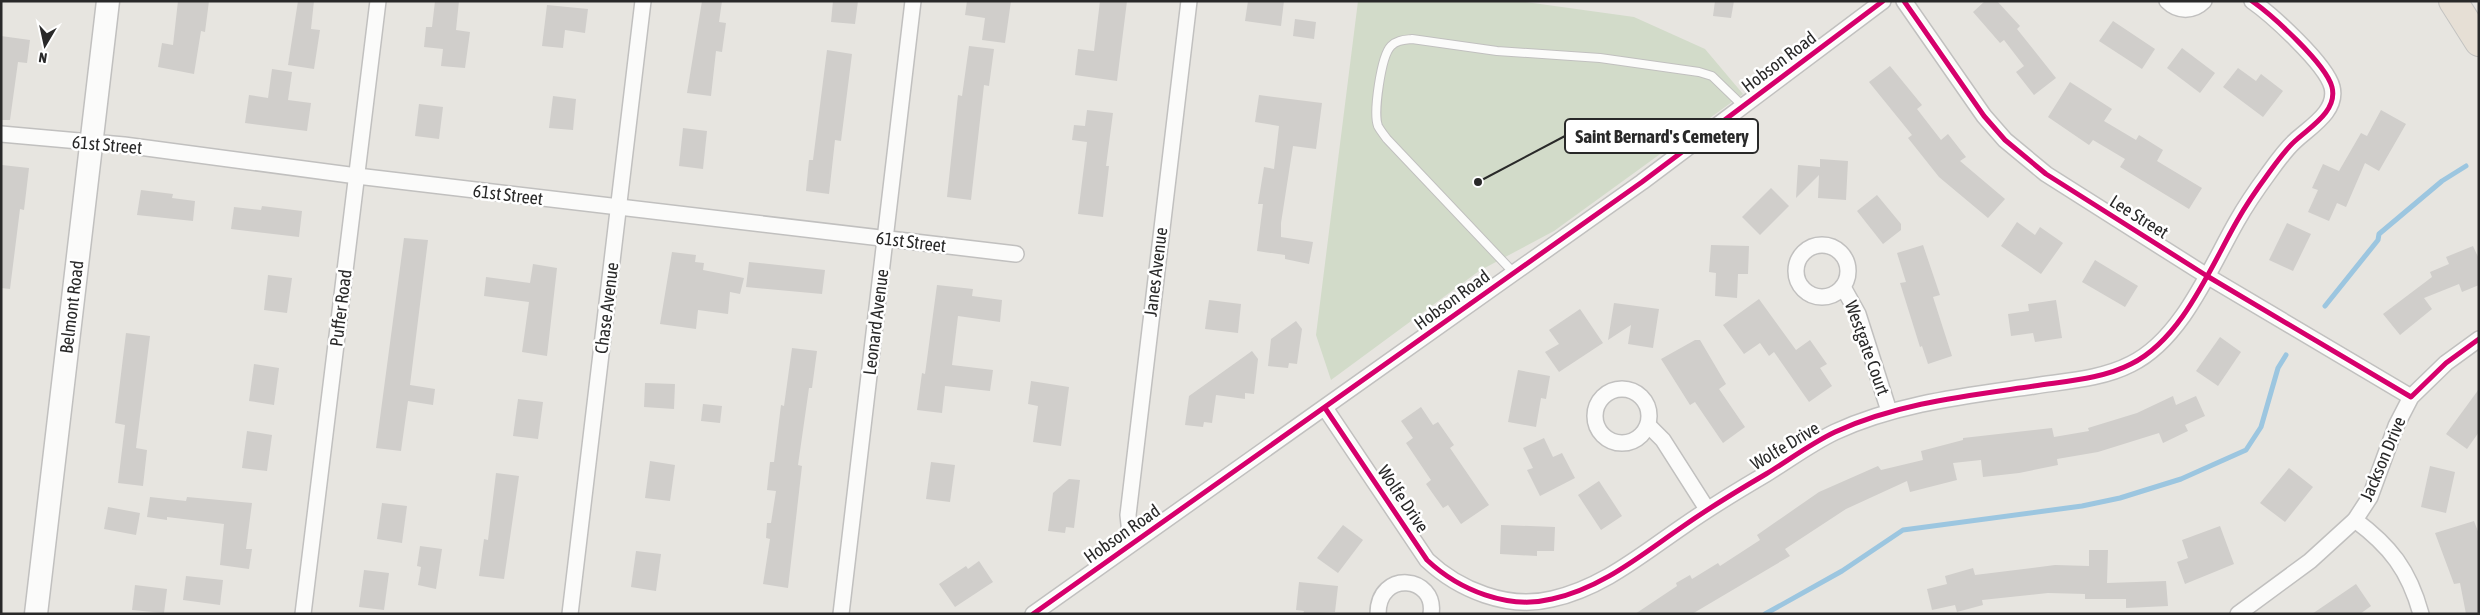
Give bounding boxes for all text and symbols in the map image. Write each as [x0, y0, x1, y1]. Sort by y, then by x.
north arrow [20, 20, 70, 70]
street label: Hobson Road [1737, 27, 1820, 96]
text: N [38, 49, 48, 66]
callout: Saint Bernard's Cemetery [1565, 119, 1758, 153]
text: Saint Bernard's Cemetery [1575, 125, 1749, 147]
street label: 61st Street [71, 131, 143, 158]
street label: 61st Street [472, 180, 544, 209]
street label: Lee Street [2106, 190, 2172, 243]
street label: Janes Avenue [1140, 226, 1171, 318]
street label: 61st Street [875, 227, 947, 256]
street label: Belmont Road [55, 259, 88, 355]
street label: Chase Avenue [590, 261, 623, 355]
street label: Hobson Road [1410, 265, 1493, 334]
street label: Puffer Road [325, 268, 356, 348]
street label: Leonard Avenue [859, 268, 892, 376]
street label: Westgate Court [1841, 298, 1894, 398]
street label: Jackson Drive [2355, 413, 2410, 504]
street label: Wolfe Drive [1747, 417, 1823, 474]
street label: Wolfe Drive [1373, 461, 1433, 536]
street label: Hobson Road [1080, 500, 1164, 567]

